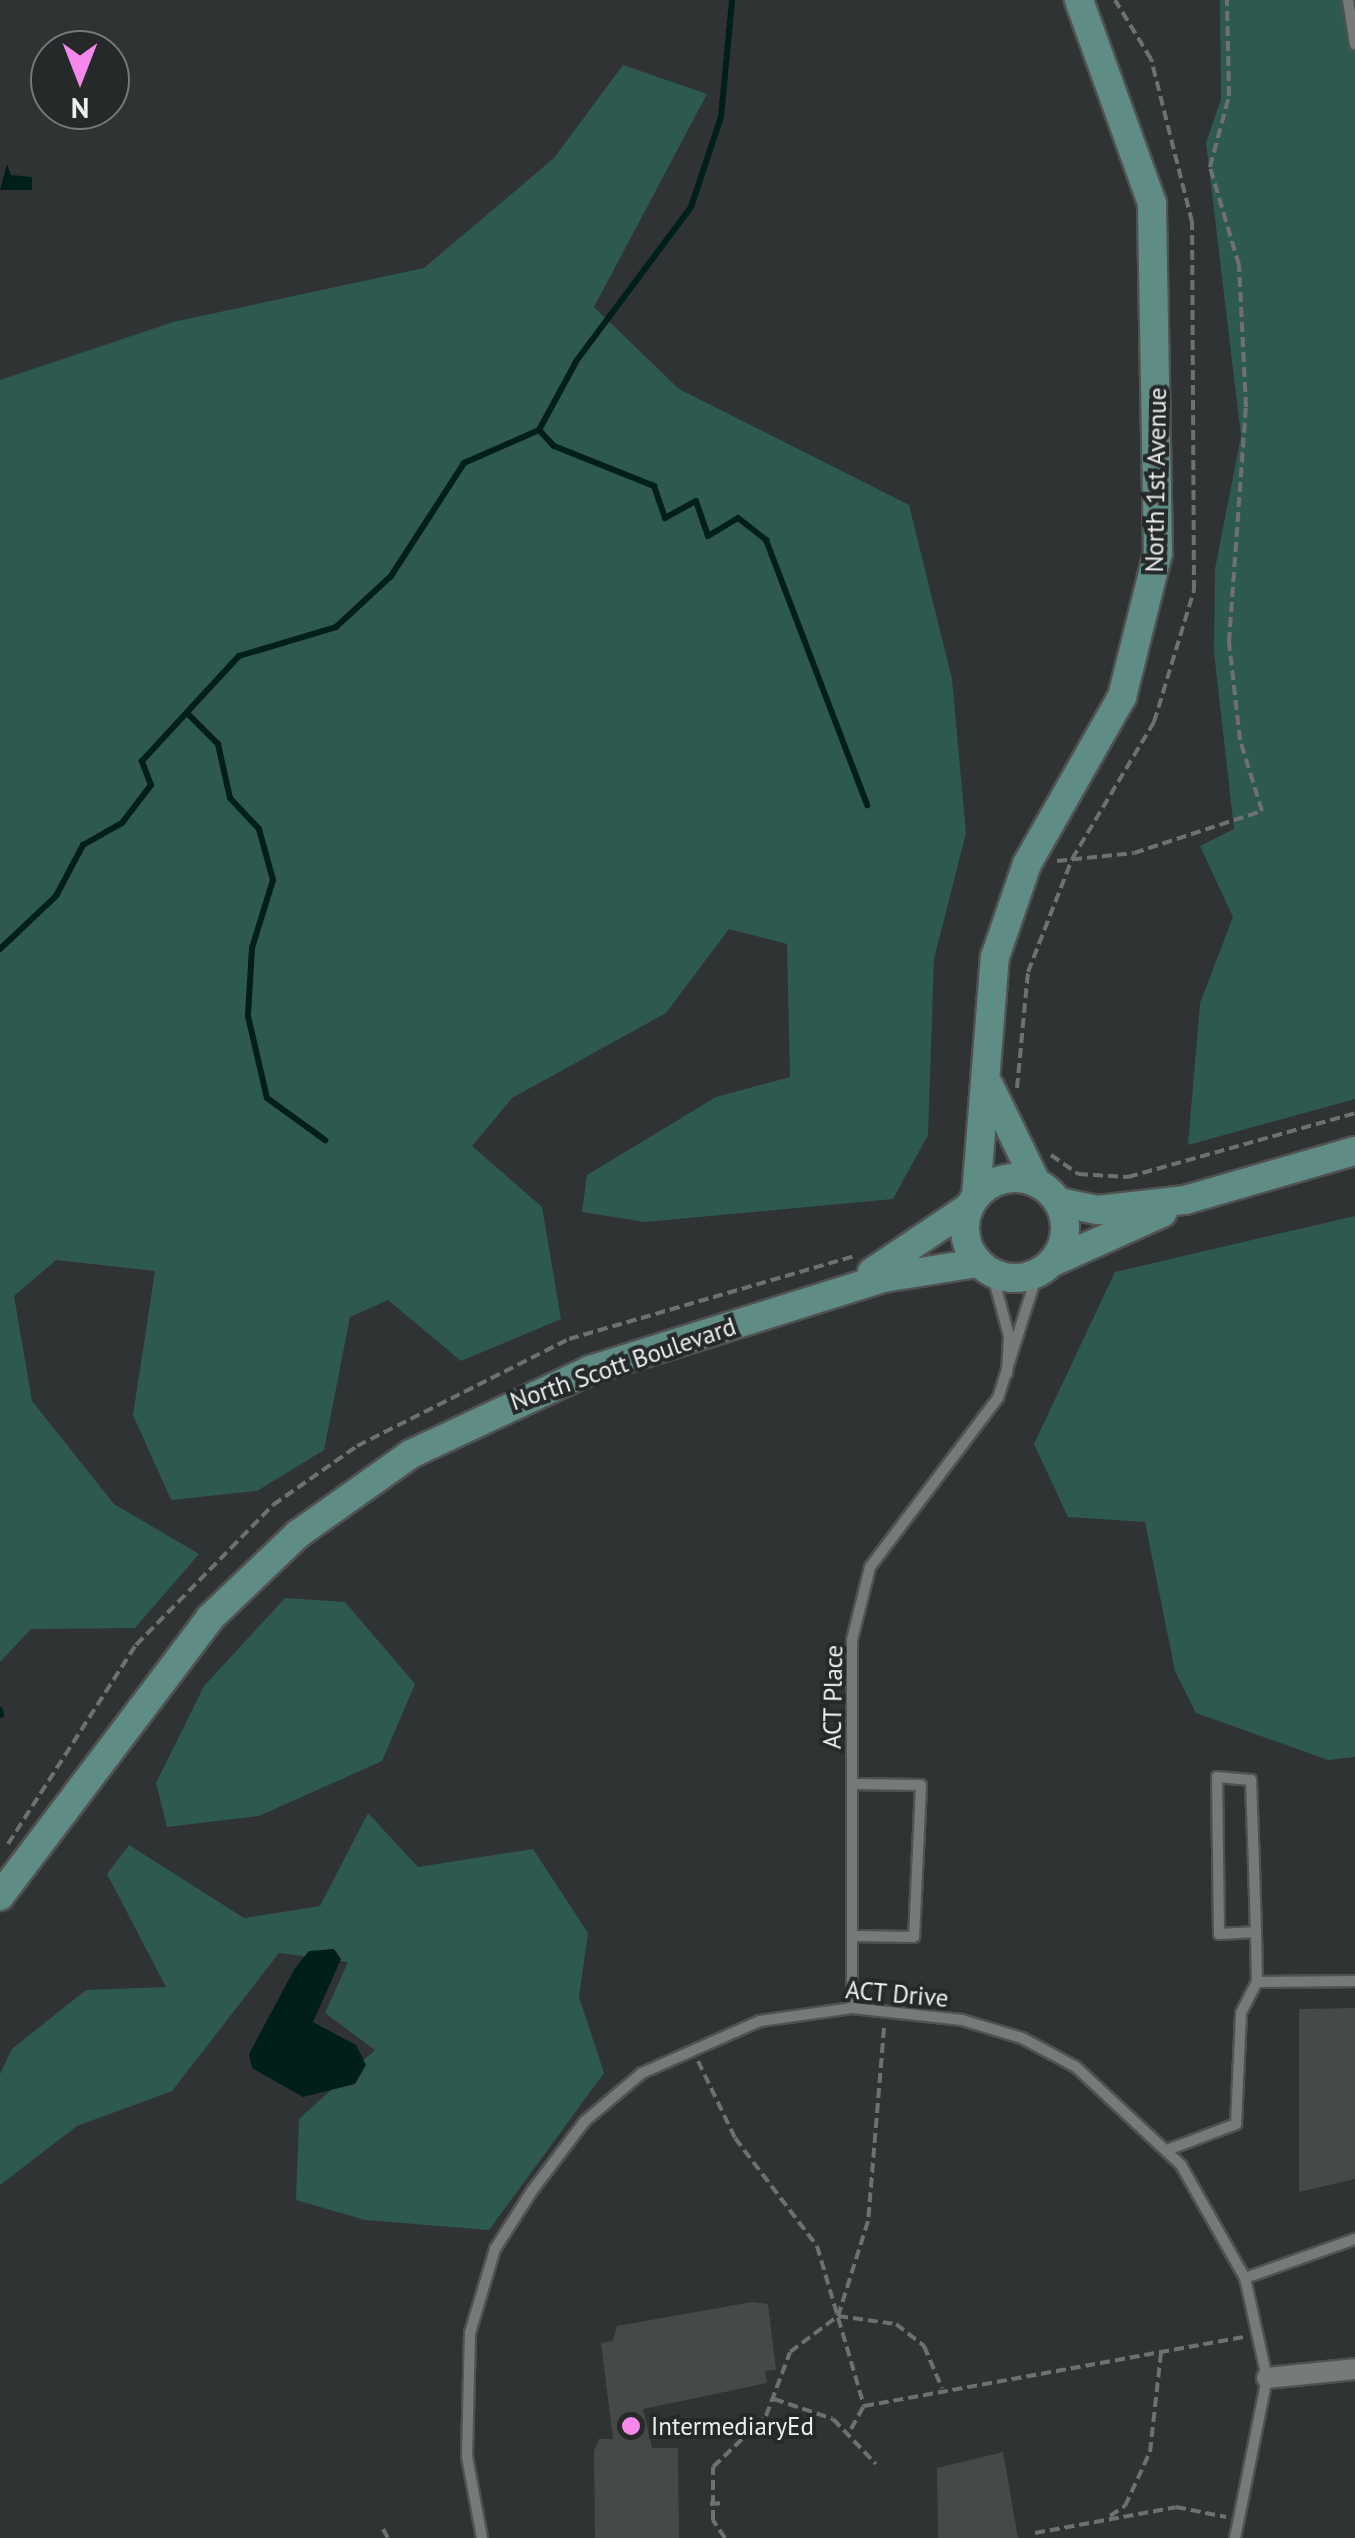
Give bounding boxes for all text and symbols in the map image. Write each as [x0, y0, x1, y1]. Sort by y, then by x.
north arrow [30, 30, 130, 130]
text: N [71, 90, 89, 127]
street label: North 1st Avenue [1139, 387, 1173, 573]
street label: North Scott Boulevard [506, 1311, 740, 1417]
street label: ACT Place [817, 1644, 849, 1750]
street label: ACT Drive [844, 1975, 950, 2013]
place label: IntermediaryEd [651, 2411, 814, 2441]
marker: IntermediaryEd [620, 2415, 642, 2437]

